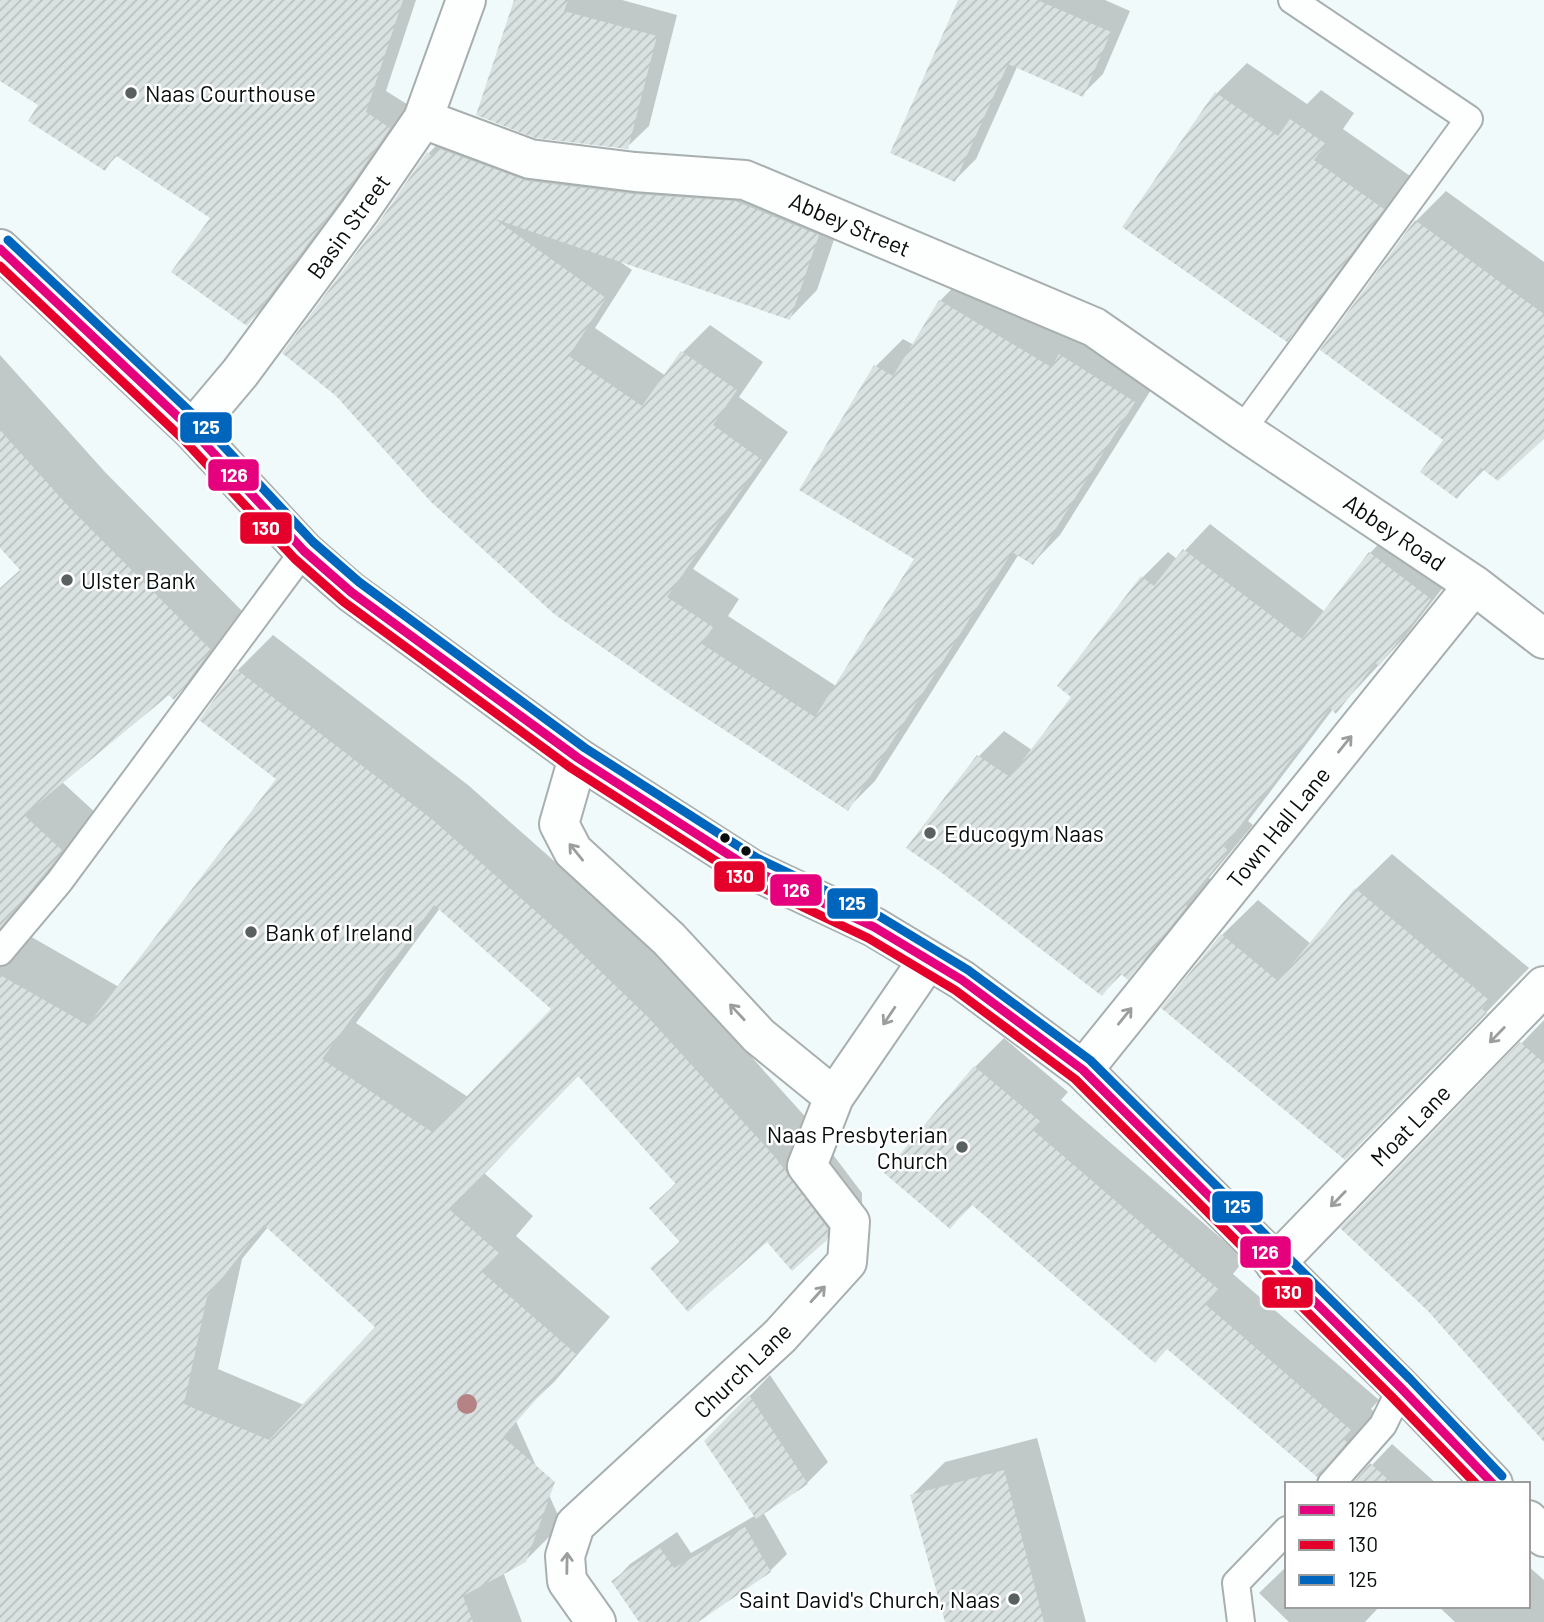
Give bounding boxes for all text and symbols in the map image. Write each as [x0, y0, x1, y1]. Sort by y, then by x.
place label: Naas Courthouse [145, 79, 316, 107]
marker: Naas Courthouse [123, 85, 139, 101]
street label: Basin Street [301, 168, 395, 284]
street label: Abbey Street [785, 186, 915, 262]
line badge: 125 [179, 411, 233, 444]
text: 125 [192, 415, 220, 438]
line badge: 126 [207, 458, 260, 492]
text: 126 [220, 463, 248, 486]
street label: Abbey Road [1339, 488, 1451, 576]
line badge: 130 [239, 511, 293, 545]
text: 130 [252, 516, 280, 539]
place label: Ulster Bank [81, 566, 195, 594]
marker: Ulster Bank [59, 572, 75, 588]
one-way arrow [1337, 735, 1352, 754]
street label: Town Hall Lane [1220, 761, 1336, 893]
place label: Educogym Naas [944, 819, 1104, 847]
marker: Educogym Naas [922, 825, 938, 841]
unlabelled marker [718, 831, 732, 845]
one-way arrow [569, 843, 584, 861]
unlabelled marker [739, 844, 753, 858]
line badge: 130 [713, 860, 766, 893]
text: 130 [726, 864, 754, 887]
line badge: 126 [769, 873, 823, 907]
text: 126 [782, 878, 810, 901]
line badge: 125 [826, 887, 879, 920]
text: 125 [838, 891, 866, 914]
place label: Bank of Ireland [265, 918, 413, 946]
marker: Bank of Ireland [243, 924, 259, 940]
one-way arrow [729, 1003, 745, 1021]
one-way arrow [882, 1005, 896, 1025]
one-way arrow [1117, 1007, 1132, 1025]
one-way arrow [1488, 1027, 1505, 1044]
street label: Moat Lane [1364, 1078, 1456, 1172]
place label: Naas Presbyterian Church [767, 1120, 948, 1174]
marker: Naas Presbyterian Church [954, 1139, 970, 1155]
line badge: 125 [1211, 1190, 1264, 1224]
one-way arrow [1330, 1190, 1347, 1207]
text: 125 [1223, 1194, 1251, 1217]
line badge: 126 [1239, 1235, 1292, 1269]
text: 126 [1251, 1240, 1279, 1263]
line badge: 130 [1261, 1276, 1314, 1309]
text: 130 [1274, 1280, 1302, 1303]
one-way arrow [810, 1285, 826, 1303]
street label: Church Lane [687, 1316, 797, 1424]
legend [1285, 1482, 1530, 1608]
text: 126 [1348, 1496, 1377, 1521]
text: 130 [1348, 1531, 1378, 1556]
one-way arrow [560, 1552, 573, 1575]
text: 125 [1348, 1566, 1377, 1591]
place label: Saint David's Church, Naas [739, 1585, 1000, 1613]
marker: Saint David's Church, Naas [1006, 1591, 1022, 1607]

